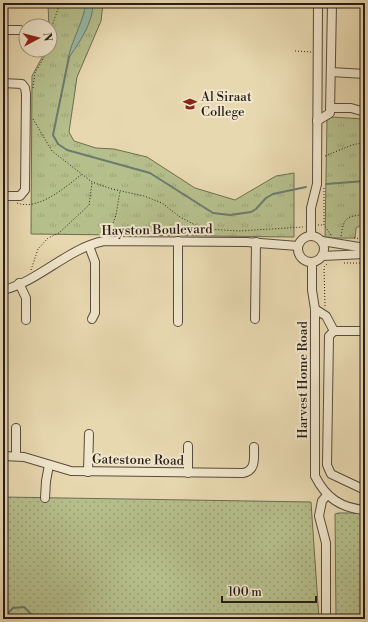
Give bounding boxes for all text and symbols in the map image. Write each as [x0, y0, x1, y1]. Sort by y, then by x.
north arrow [18, 18, 58, 58]
text: N [39, 32, 54, 42]
place label: Al Siraat College [200, 89, 252, 120]
school or university icon: Al Siraat College [182, 96, 198, 112]
street label: Hayston Boulevard [101, 221, 213, 239]
street label: Harvest Home Road [295, 321, 311, 439]
street label: Gatestone Road [92, 451, 185, 469]
scale bar [222, 578, 316, 604]
text: 100 m [228, 585, 262, 600]

